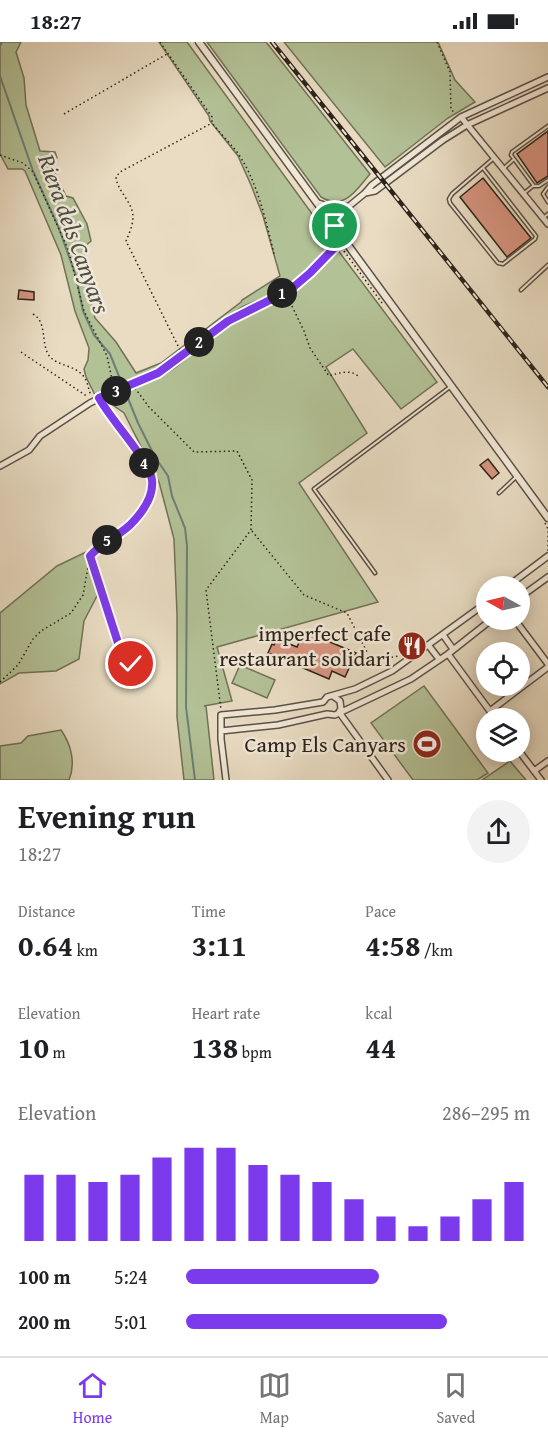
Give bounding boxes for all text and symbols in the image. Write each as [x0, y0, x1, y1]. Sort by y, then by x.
text: 18:27 [30, 5, 82, 37]
water label: Riera dels Canyars [29, 148, 120, 319]
pin [309, 200, 360, 251]
icon: arrive [318, 209, 351, 242]
pin: 1 [267, 278, 297, 308]
text: 1 [278, 281, 286, 305]
pin: 2 [184, 327, 214, 357]
text: 2 [195, 330, 203, 354]
pin: 3 [101, 376, 131, 406]
text: 3 [112, 379, 120, 403]
pin: 4 [129, 448, 159, 478]
text: 4 [140, 451, 148, 475]
pin: 5 [92, 525, 122, 555]
text: 5 [103, 528, 111, 552]
north arrow [476, 576, 530, 630]
map controls [476, 576, 530, 762]
place label: imperfect cafe restaurant solidari [219, 617, 391, 674]
restaurant icon: imperfect cafe restaurant solidari [396, 630, 428, 662]
pin [105, 638, 156, 689]
button: locate [476, 642, 530, 696]
icon: check [114, 647, 147, 680]
button: layers [476, 708, 530, 762]
place label: Camp Els Canyars [245, 728, 406, 760]
sports icon: Camp Els Canyars [411, 728, 443, 760]
text: Evening run [18, 792, 195, 840]
button: share [467, 800, 530, 863]
text: 18:27 [18, 839, 61, 868]
text: Distance [18, 899, 75, 923]
text: Time [192, 899, 226, 923]
text: Pace [365, 899, 396, 923]
text: 0.64 [18, 923, 73, 967]
text: 3:11 [192, 923, 247, 967]
text: 4:58 [365, 923, 420, 967]
text: km [73, 938, 98, 962]
text: /km [420, 938, 453, 962]
text: Elevation [18, 1001, 81, 1025]
text: Heart rate [192, 1001, 260, 1025]
text: kcal [365, 1001, 393, 1025]
text: 10 [18, 1025, 49, 1069]
text: 138 [192, 1025, 238, 1069]
text: 44 [365, 1025, 396, 1069]
text: m [49, 1040, 66, 1064]
text: bpm [238, 1040, 272, 1064]
text: Elevation [18, 1098, 96, 1127]
text: 286–295 m [442, 1098, 530, 1127]
text: 100 m [18, 1262, 71, 1291]
text: 5:24 [114, 1262, 148, 1291]
text: 200 m [18, 1307, 71, 1336]
text: 5:01 [114, 1307, 148, 1336]
tab: Home [73, 1369, 112, 1429]
tab: Map [258, 1369, 291, 1429]
tab: Saved [436, 1369, 475, 1429]

